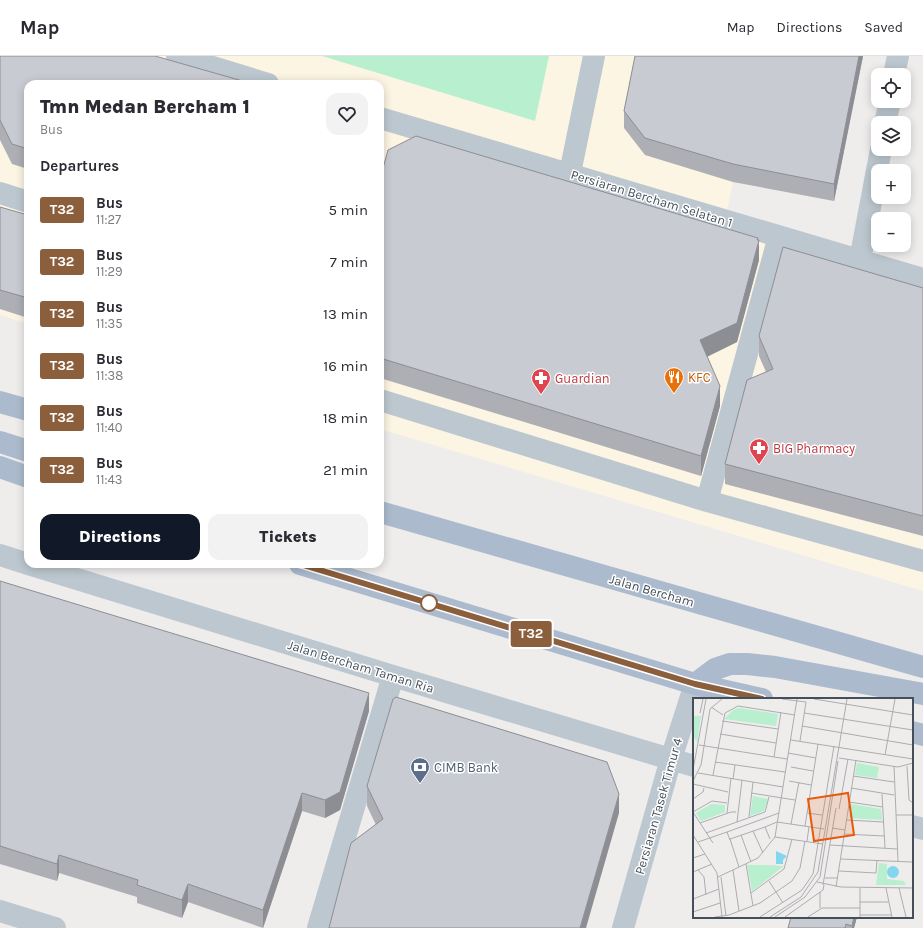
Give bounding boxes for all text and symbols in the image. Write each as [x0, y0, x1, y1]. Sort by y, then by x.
text: Map [20, 17, 59, 39]
text: Map [727, 19, 755, 36]
text: Directions [777, 19, 842, 36]
text: Saved [864, 19, 903, 36]
map controls [871, 68, 911, 252]
button: locate [871, 68, 911, 108]
button: heart [326, 93, 368, 135]
text: Tmn Medan Bercham 1 [40, 96, 250, 118]
button: layers [871, 116, 911, 156]
text: Bus [40, 122, 63, 137]
text: Departures [40, 157, 119, 175]
button: + [871, 164, 911, 204]
street label: Persiaran Bercham Selatan 1 [569, 167, 734, 230]
text: Bus [96, 194, 123, 212]
text: T32 [50, 201, 74, 218]
text: 5 min [328, 201, 368, 219]
text: 11:27 [96, 212, 121, 227]
button: − [871, 212, 911, 252]
text: Bus [96, 246, 123, 264]
text: T32 [50, 253, 74, 270]
text: 7 min [330, 253, 368, 271]
text: 11:29 [96, 264, 123, 279]
text: Bus [96, 298, 123, 316]
text: T32 [50, 305, 74, 322]
text: 13 min [323, 305, 368, 323]
text: 11:35 [96, 316, 123, 331]
text: Bus [96, 350, 123, 368]
text: T32 [50, 357, 74, 374]
text: 16 min [323, 357, 368, 375]
restaurant icon: KFC [663, 366, 685, 394]
pharmacy icon: Guardian [530, 367, 552, 395]
text: 11:38 [96, 368, 123, 383]
place label: KFC [688, 370, 711, 385]
place label: Guardian [555, 371, 610, 386]
text: Bus [96, 402, 123, 420]
text: T32 [50, 409, 74, 426]
text: 18 min [323, 409, 368, 427]
text: 11:40 [96, 420, 123, 435]
pharmacy icon: BIG Pharmacy [748, 437, 770, 465]
place label: BIG Pharmacy [773, 441, 855, 456]
text: Bus [96, 454, 123, 472]
text: T32 [50, 461, 74, 478]
text: 21 min [323, 461, 368, 479]
text: 11:43 [96, 472, 123, 487]
button: Directions [40, 514, 200, 560]
button: Tickets [208, 514, 368, 560]
street label: Jalan Bercham [608, 571, 696, 610]
unlabelled marker [420, 594, 438, 612]
line badge: T32 [508, 621, 554, 647]
text: T32 [519, 625, 543, 642]
street label: Jalan Bercham Taman Ria [286, 637, 436, 696]
inset map [693, 698, 913, 918]
street label: Persiaran Tasek Timur 4 [632, 736, 685, 876]
bank icon: CIMB Bank [409, 756, 431, 784]
place label: CIMB Bank [434, 760, 498, 775]

